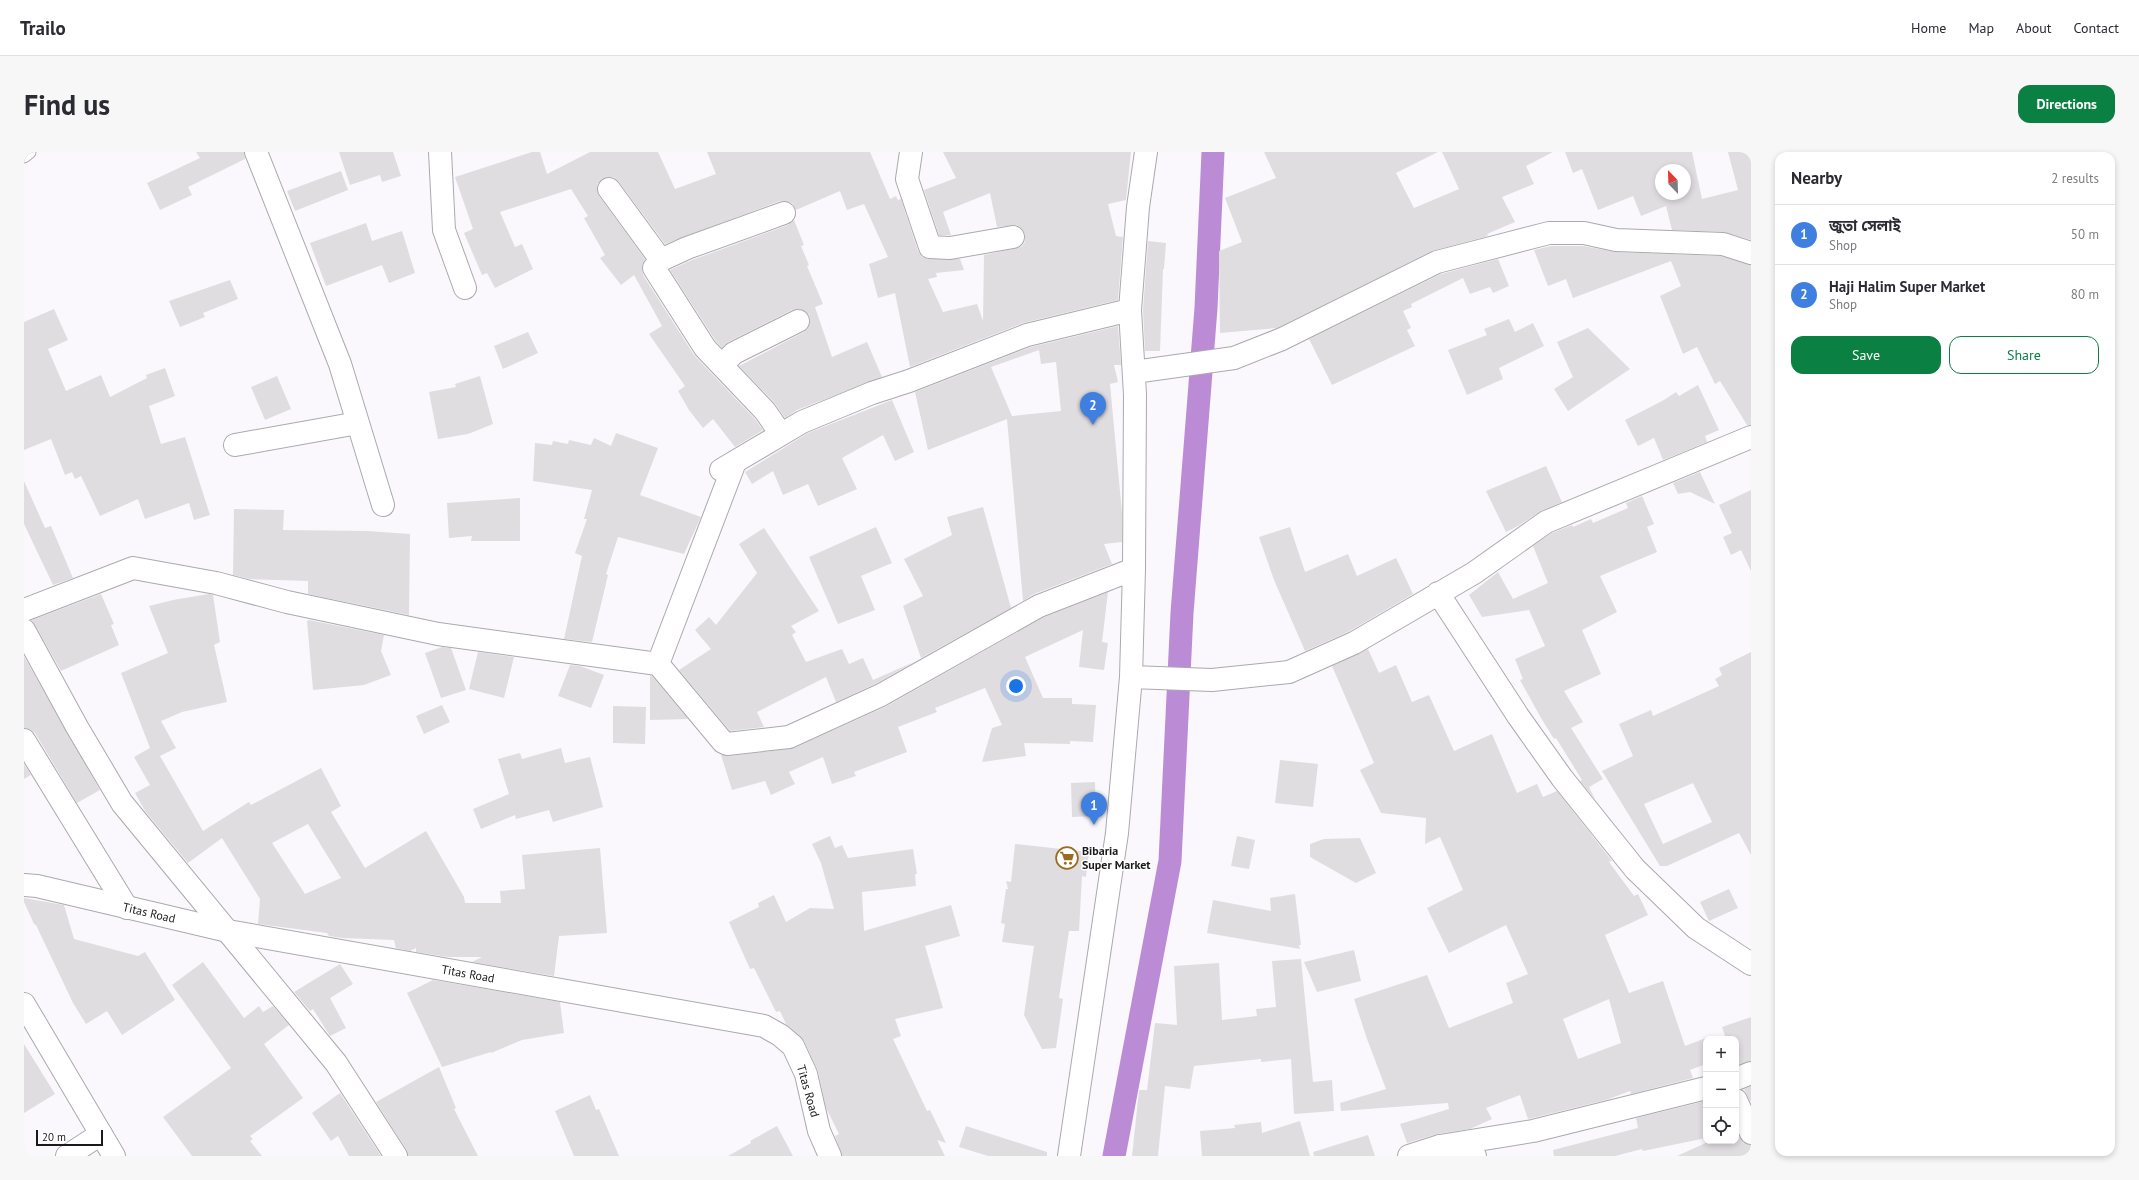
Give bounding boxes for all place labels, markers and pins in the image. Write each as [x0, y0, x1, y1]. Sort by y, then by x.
pin: 2 [1080, 392, 1106, 425]
pin: 1 [1081, 792, 1107, 825]
place label: Bibaria Super Market [1082, 843, 1151, 872]
supermarket icon: Bibaria Super Market [1054, 845, 1080, 871]

